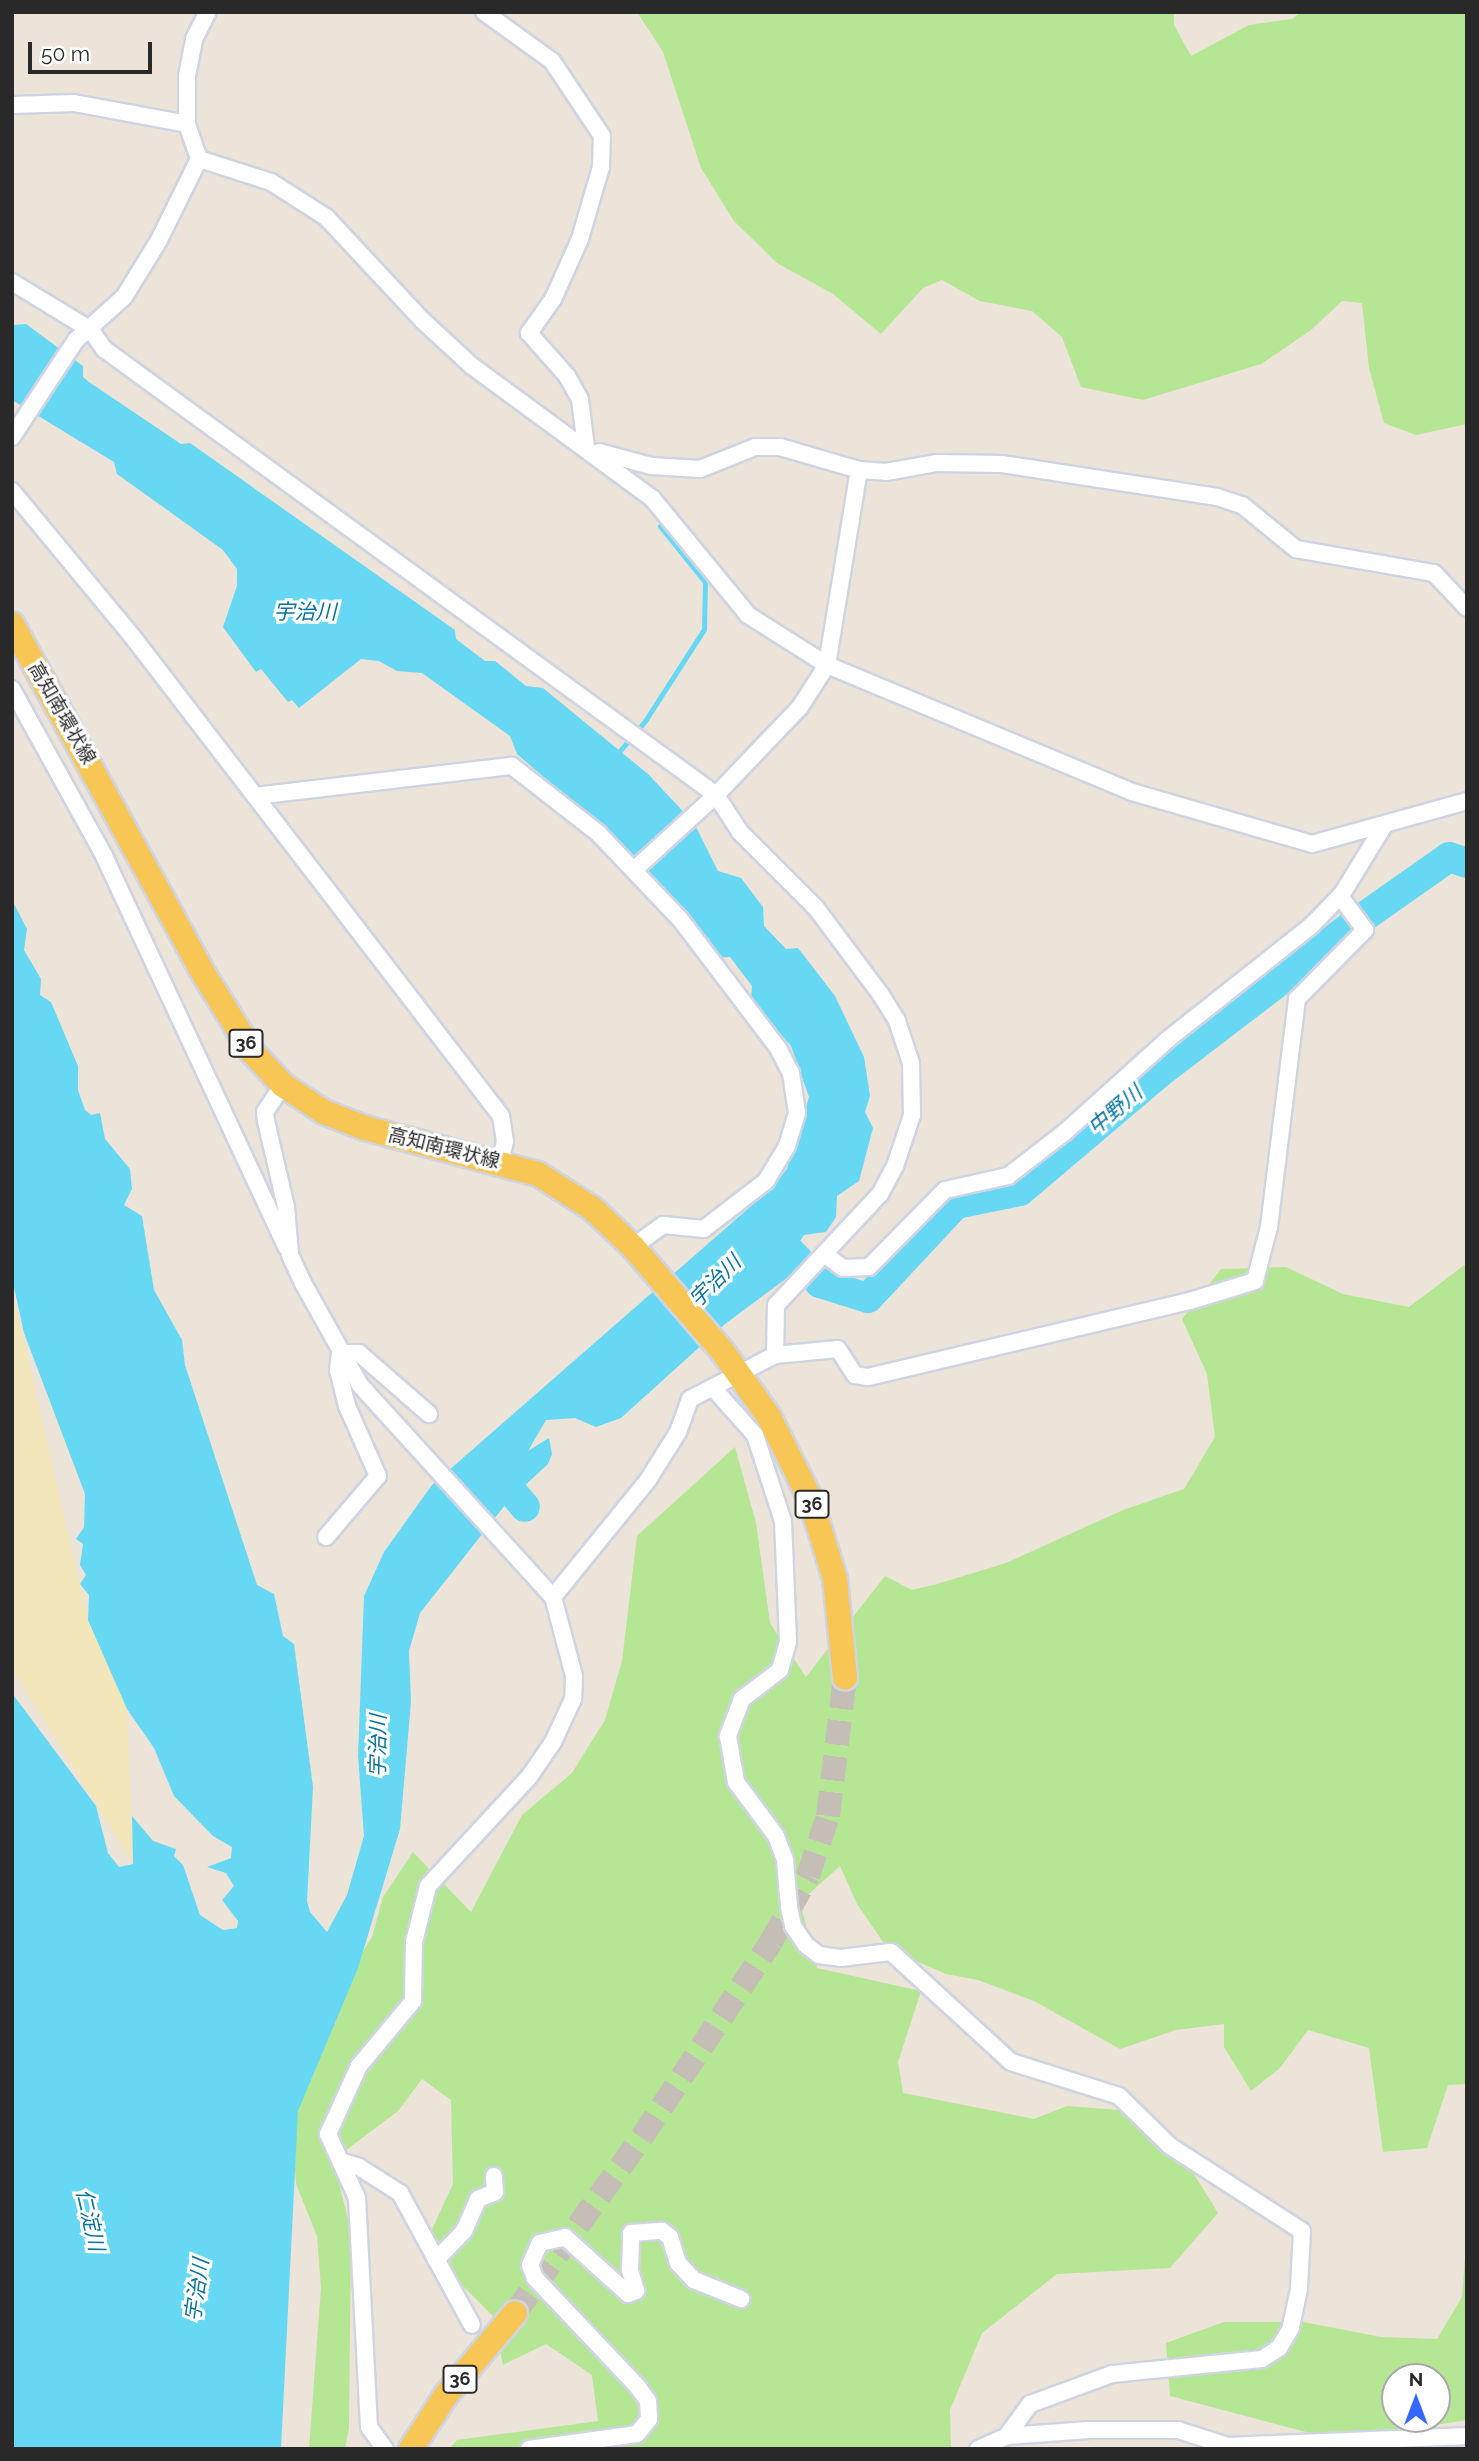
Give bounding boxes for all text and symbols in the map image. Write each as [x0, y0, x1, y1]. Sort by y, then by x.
scale bar [32, 28, 156, 72]
text: 50 m [41, 41, 90, 66]
water label: 宇治川 [274, 599, 336, 625]
street label: 高知南環状線 [24, 658, 100, 768]
road number: 36 [229, 1028, 264, 1058]
water label: 中野川 [1083, 1080, 1147, 1140]
street label: 高知南環状線 [386, 1123, 502, 1173]
water label: 宇治川 [684, 1250, 746, 1312]
road number: 36 [794, 1490, 830, 1518]
water label: 宇治川 [365, 1714, 391, 1778]
water label: 仁淀川 [71, 2186, 109, 2254]
water label: 宇治川 [180, 2257, 214, 2323]
north arrow [1381, 2363, 1451, 2433]
road number: 36 [442, 2364, 477, 2393]
text: N [1409, 2368, 1423, 2390]

